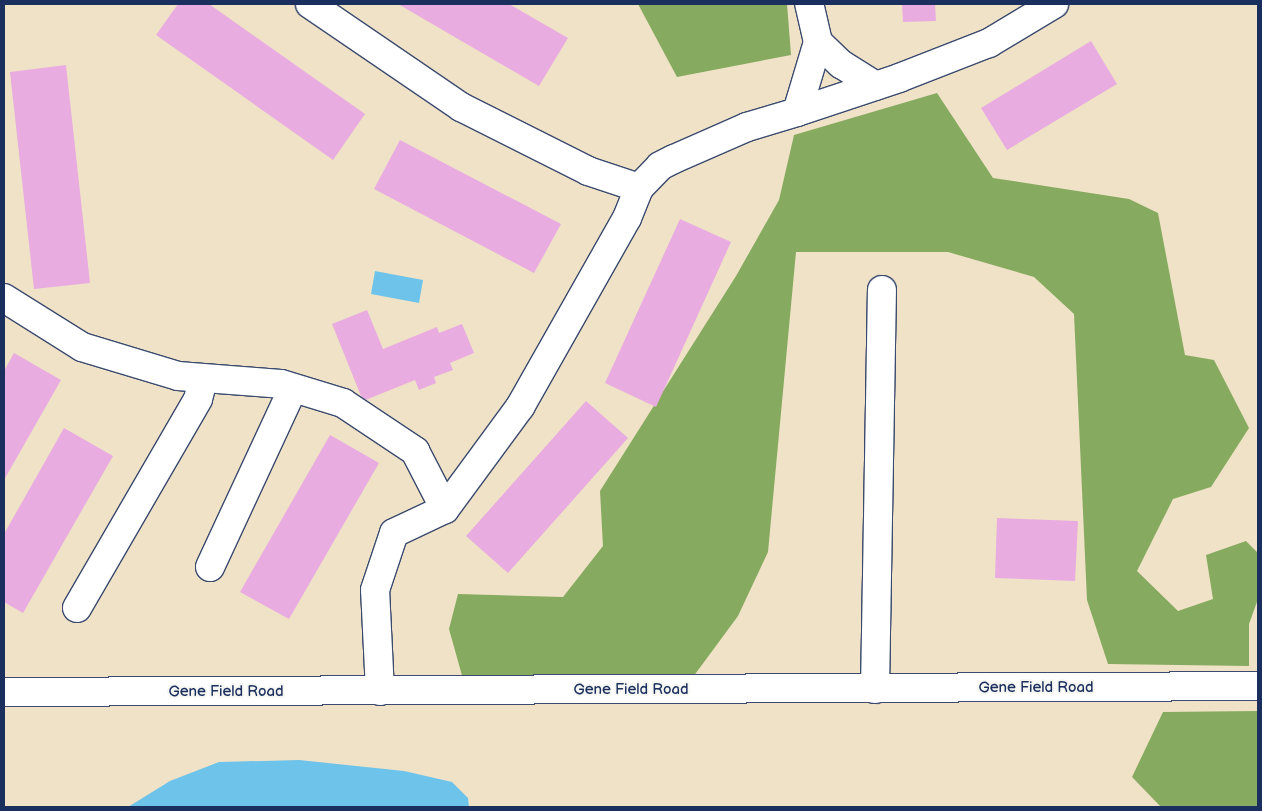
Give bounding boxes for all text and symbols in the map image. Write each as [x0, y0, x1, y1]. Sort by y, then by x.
street label: Gene Field Road [978, 679, 1094, 697]
street label: Gene Field Road [573, 681, 689, 699]
street label: Gene Field Road [168, 683, 284, 701]

